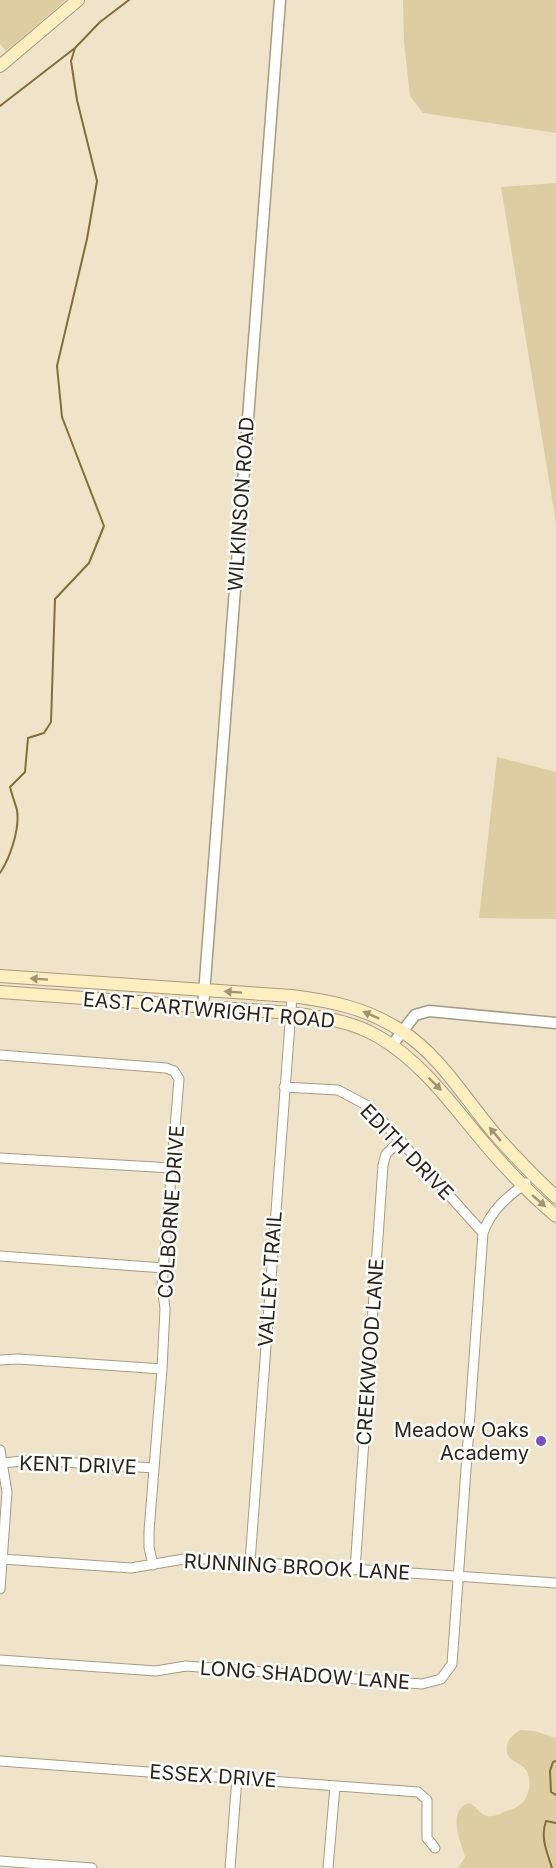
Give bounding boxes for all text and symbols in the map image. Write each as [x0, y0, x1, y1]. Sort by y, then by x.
street label: WILKINSON ROAD [223, 416, 259, 592]
one-way arrow [29, 974, 48, 983]
street label: EAST CARTWRIGHT ROAD [82, 987, 336, 1033]
one-way arrow [224, 987, 243, 997]
one-way arrow [362, 1010, 379, 1019]
one-way arrow [428, 1077, 442, 1091]
street label: EDITH DRIVE [355, 1099, 459, 1205]
street label: COLBORNE DRIVE [153, 1125, 189, 1299]
one-way arrow [489, 1127, 502, 1142]
one-way arrow [531, 1194, 546, 1207]
street label: VALLEY TRAIL [253, 1210, 287, 1348]
street label: CREEKWOOD LANE [351, 1258, 389, 1446]
place label: Meadow Oaks Academy [394, 1418, 529, 1465]
marker: Meadow Oaks Academy [534, 1434, 548, 1448]
street label: KENT DRIVE [19, 1451, 137, 1479]
street label: RUNNING BROOK LANE [183, 1549, 411, 1585]
street label: LONG SHADOW LANE [199, 1656, 411, 1694]
street label: ESSEX DRIVE [149, 1760, 277, 1792]

